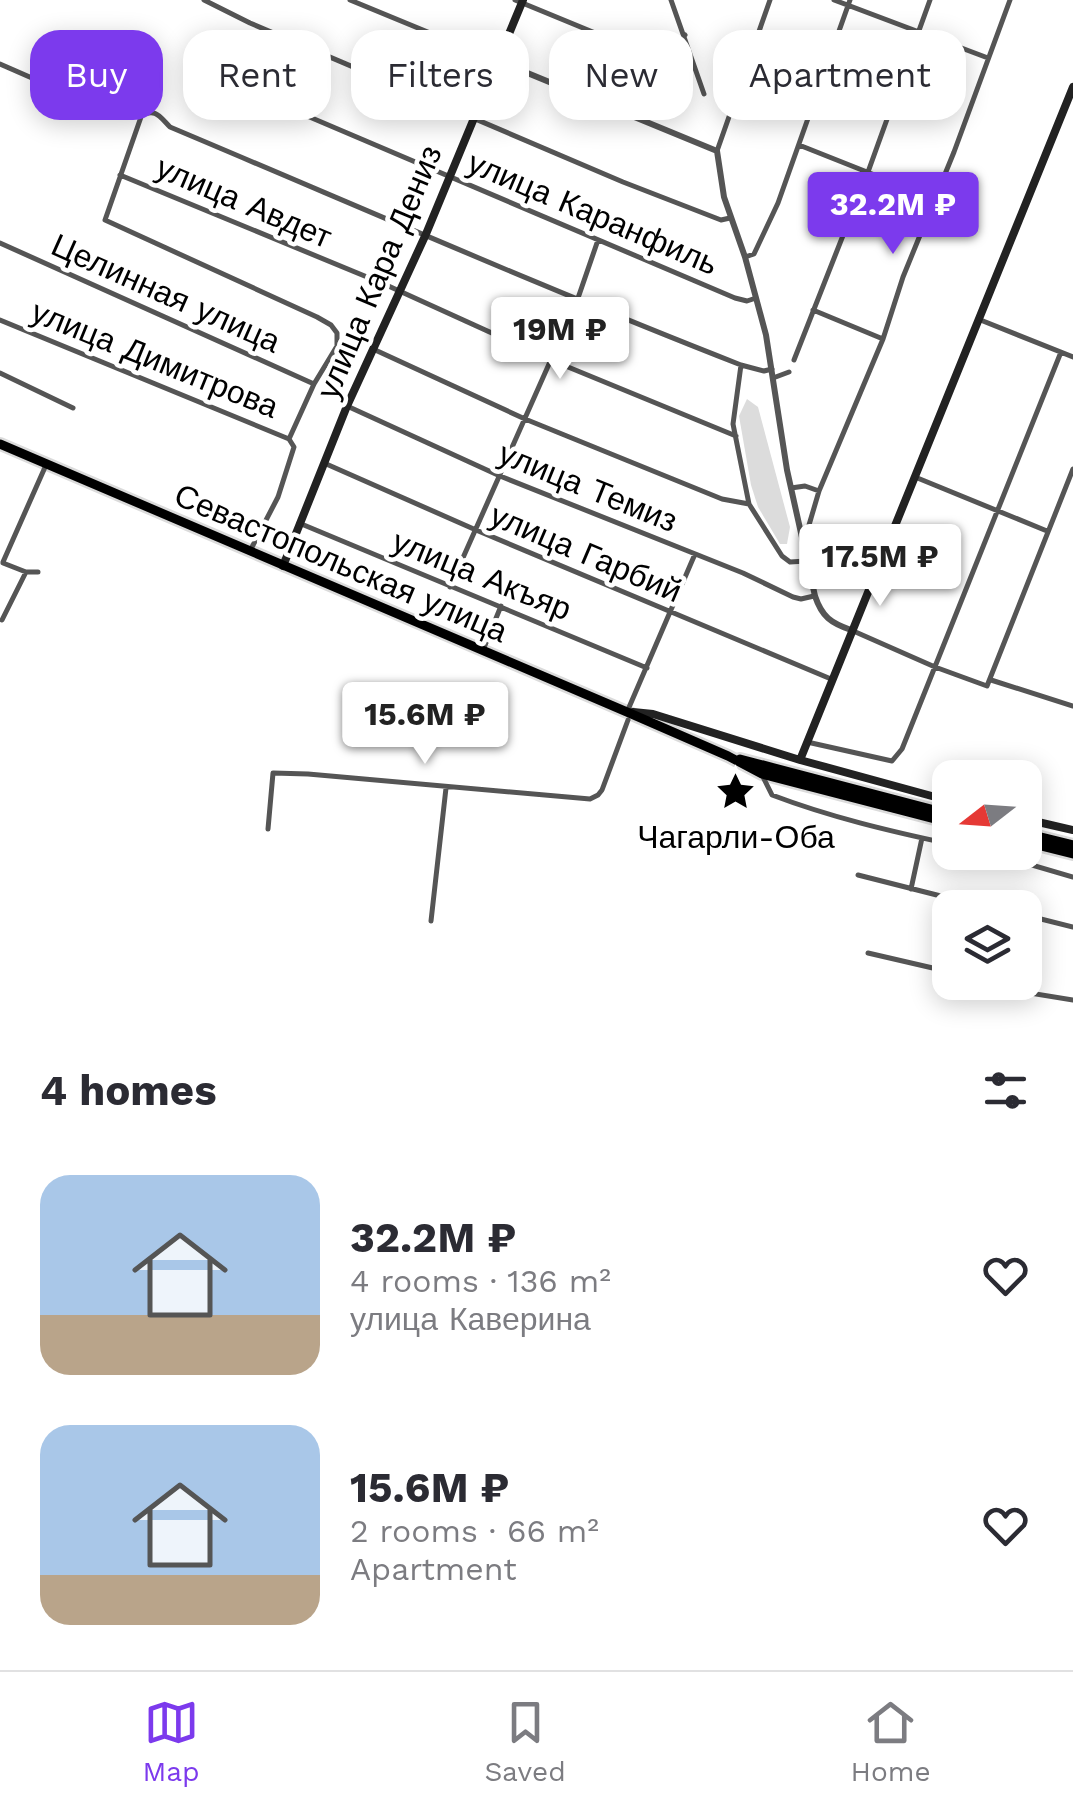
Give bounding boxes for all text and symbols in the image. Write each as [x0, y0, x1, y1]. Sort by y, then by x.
chip: Buy [30, 30, 163, 120]
chip: Rent [183, 30, 331, 120]
chip: Filters [351, 30, 529, 120]
chip: New [549, 30, 693, 120]
chip: Apartment [713, 30, 966, 120]
street label: улица Кара Дениз [308, 140, 450, 404]
street label: улица Каранфиль [462, 143, 724, 283]
street label: улица Авдет [151, 148, 338, 256]
pin: 32.2M ₽ [801, 172, 985, 257]
text: 32.2M ₽ [830, 185, 956, 223]
street label: Целинная улица [46, 226, 286, 361]
street label: улица Димитрова [26, 292, 284, 426]
pin: 19M ₽ [490, 297, 630, 382]
text: 19M ₽ [513, 310, 607, 348]
street label: улица Темиз [493, 434, 683, 540]
street label: Севастопольская улица [169, 476, 513, 650]
street label: улица Гарбий [485, 496, 687, 610]
street label: улица Акъяр [387, 522, 577, 628]
pin: 17.5M ₽ [788, 524, 972, 609]
text: 17.5M ₽ [821, 537, 939, 575]
pin: 15.6M ₽ [333, 682, 517, 767]
text: 15.6M ₽ [364, 695, 486, 733]
north arrow [932, 760, 1042, 870]
map controls [932, 760, 1042, 1000]
place icon: Чагарли-Оба [715, 771, 757, 813]
place label: Чагарли-Оба [637, 818, 835, 856]
button: layers [932, 890, 1042, 1000]
icon: filters [978, 1063, 1033, 1118]
text: 4 homes [40, 1066, 217, 1115]
text: 32.2M ₽ [350, 1213, 516, 1262]
icon: home [120, 1215, 240, 1335]
icon: heart [978, 1248, 1033, 1303]
text: 4 rooms · 136 m² [350, 1262, 611, 1300]
text: улица Каверина [350, 1300, 591, 1338]
text: 15.6M ₽ [350, 1463, 510, 1512]
icon: home [120, 1465, 240, 1585]
icon: heart [978, 1498, 1033, 1553]
text: 2 rooms · 66 m² [350, 1512, 599, 1550]
text: Apartment [350, 1550, 517, 1588]
tab: Map [142, 1695, 200, 1788]
tab: Saved [484, 1695, 566, 1788]
tab: Home [851, 1695, 931, 1788]

